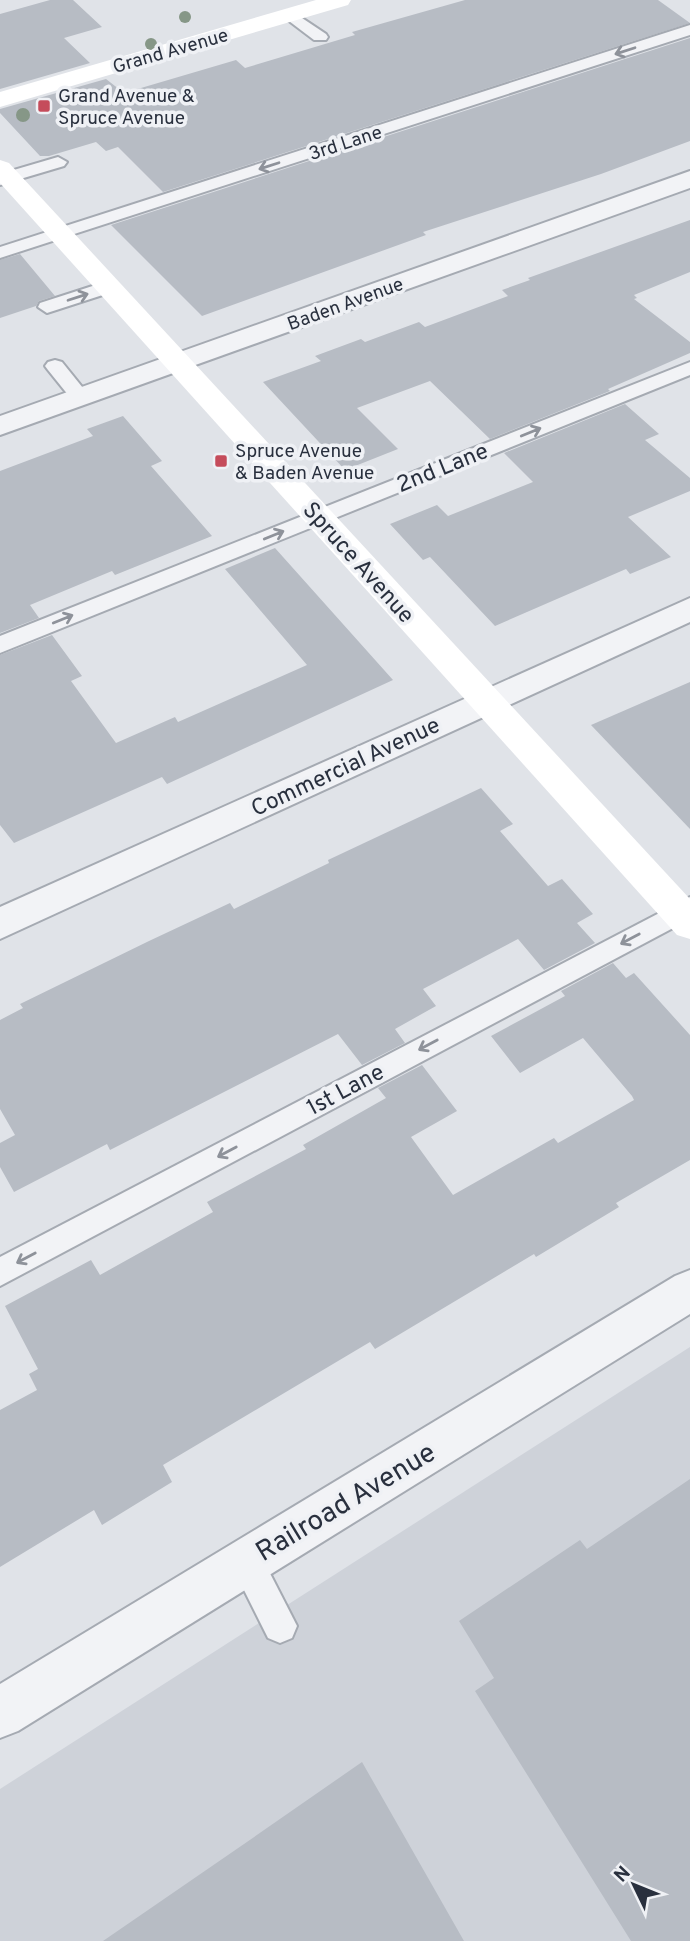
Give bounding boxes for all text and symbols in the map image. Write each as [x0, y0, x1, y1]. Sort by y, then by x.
street label: Grand Avenue [110, 24, 231, 80]
one-way arrow [614, 45, 636, 58]
place label: Grand Avenue & Spruce Avenue [58, 85, 195, 131]
marker: Grand Avenue & Spruce Avenue [36, 98, 52, 114]
street label: 3rd Lane [306, 121, 385, 167]
one-way arrow [258, 161, 280, 174]
street label: Baden Avenue [284, 273, 407, 337]
one-way arrow [66, 290, 88, 302]
one-way arrow [520, 424, 542, 437]
street label: 2nd Lane [393, 438, 493, 501]
place label: Spruce Avenue & Baden Avenue [235, 440, 374, 486]
marker: Spruce Avenue & Baden Avenue [213, 453, 229, 469]
street label: Spruce Avenue [295, 497, 419, 630]
one-way arrow [263, 527, 285, 540]
one-way arrow [52, 612, 74, 625]
street label: Commercial Avenue [247, 712, 445, 825]
one-way arrow [620, 932, 640, 946]
one-way arrow [419, 1039, 439, 1053]
street label: 1st Lane [302, 1059, 390, 1124]
one-way arrow [217, 1145, 238, 1159]
one-way arrow [16, 1251, 37, 1265]
street label: Railroad Avenue [250, 1436, 443, 1571]
north arrow [599, 1850, 669, 1920]
text: N [610, 1862, 636, 1888]

